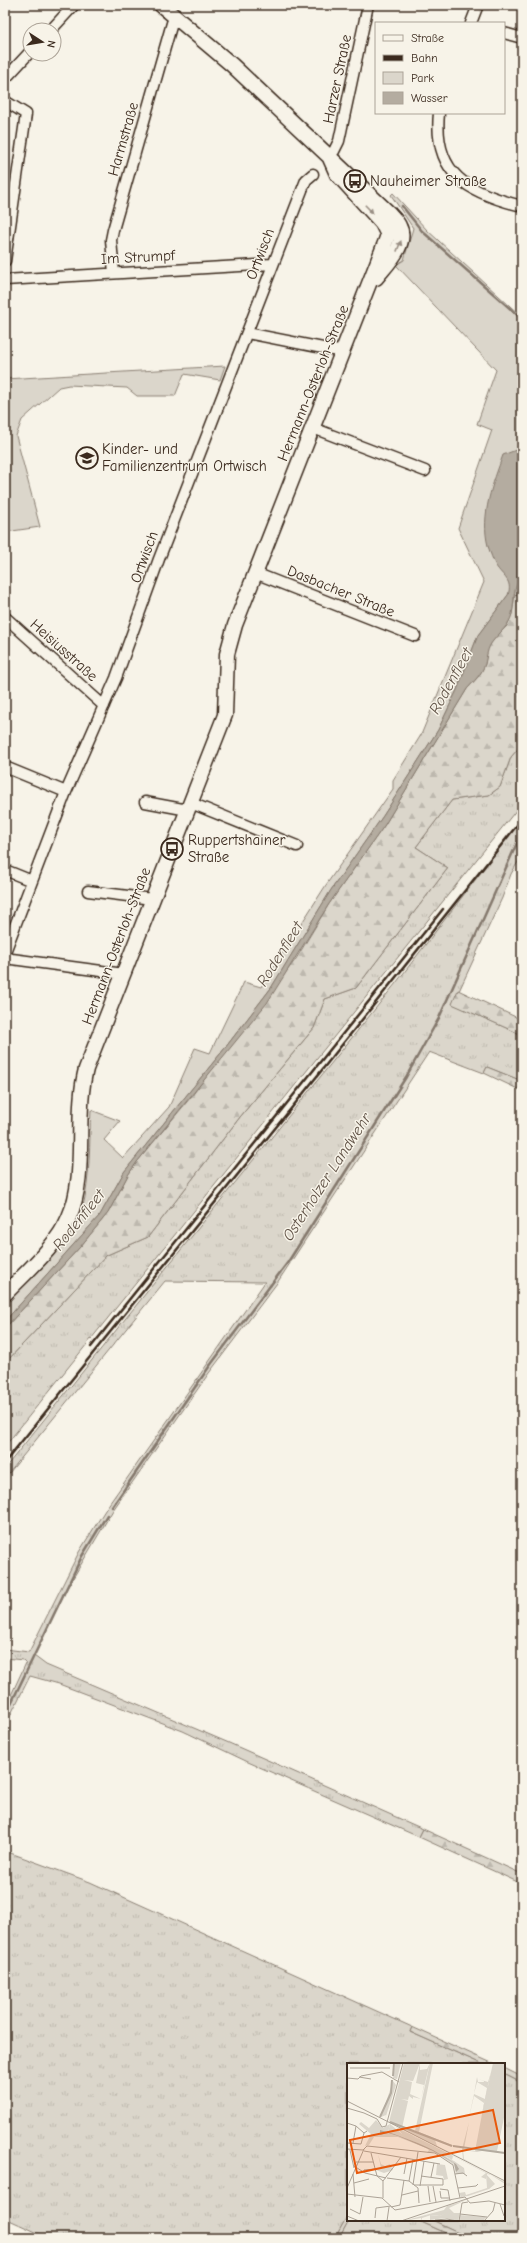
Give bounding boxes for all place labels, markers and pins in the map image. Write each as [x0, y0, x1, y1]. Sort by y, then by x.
bus stop icon: Nauheimer Straße [342, 168, 368, 194]
place label: Nauheimer Straße [370, 172, 487, 190]
place label: Kinder- und Familienzentrum Ortwisch [102, 440, 267, 475]
school or university icon: Kinder- und Familienzentrum Ortwisch [74, 445, 100, 471]
place label: Ruppertshainer Straße [188, 831, 286, 866]
bus stop icon: Ruppertshainer Straße [159, 836, 185, 862]

